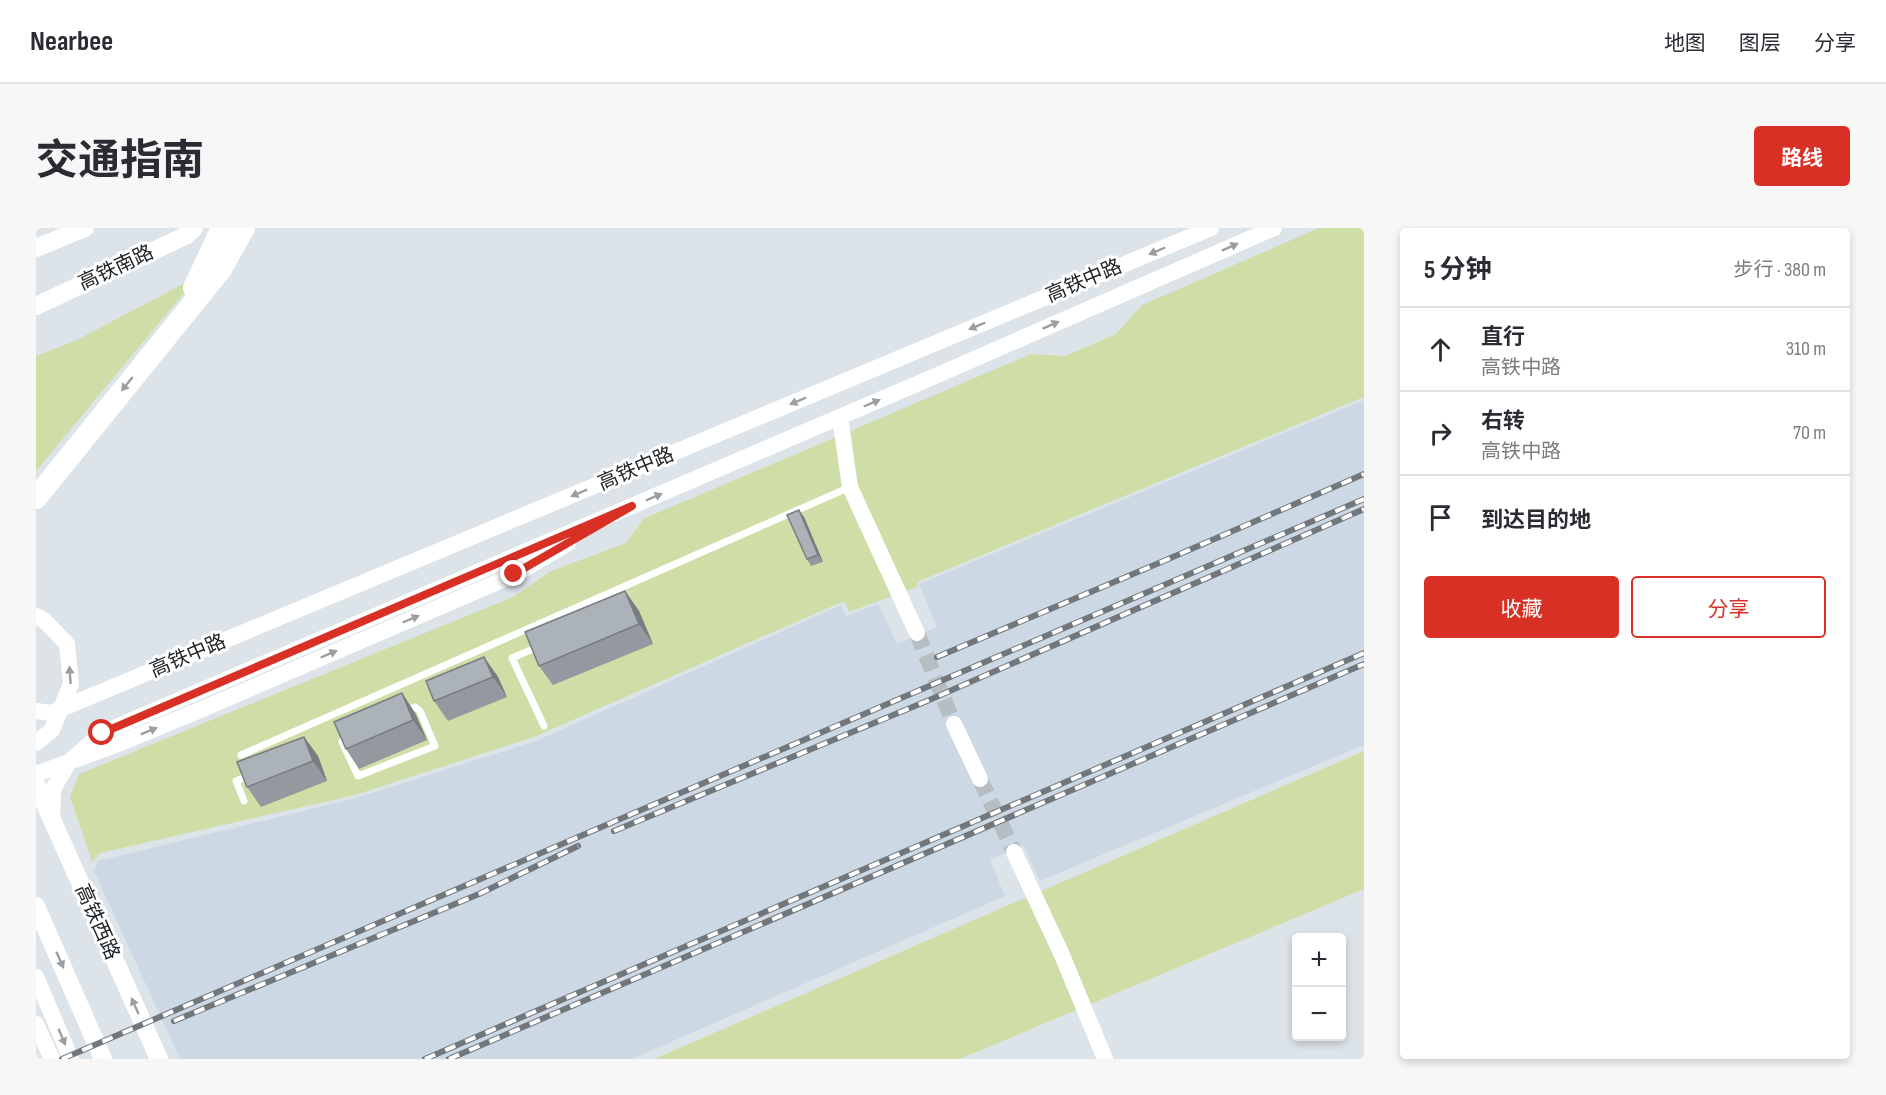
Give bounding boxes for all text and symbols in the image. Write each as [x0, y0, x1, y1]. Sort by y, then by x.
text: Nearbee [30, 25, 113, 58]
text: 地图 [1664, 31, 1706, 56]
text: 图层 [1739, 31, 1781, 56]
text: 分享 [1814, 31, 1856, 56]
button: 路线 [1754, 126, 1850, 186]
text: 交通指南 [36, 136, 204, 187]
street label: 高铁南路 [75, 240, 157, 296]
one-way arrow [1221, 243, 1238, 252]
one-way arrow [1148, 246, 1166, 256]
street label: 高铁中路 [1042, 254, 1126, 308]
text: 5 分钟 [1424, 255, 1491, 286]
text: 步行 · 380 m [1734, 258, 1826, 282]
one-way arrow [968, 321, 986, 331]
one-way arrow [1042, 321, 1059, 330]
text: 直行 [1481, 324, 1525, 351]
icon: ahead [1424, 333, 1457, 366]
text: 310 m [1786, 337, 1826, 361]
text: 高铁中路 [1481, 356, 1561, 380]
one-way arrow [121, 376, 134, 392]
one-way arrow [788, 396, 806, 406]
one-way arrow [863, 398, 881, 407]
text: 右转 [1481, 408, 1525, 435]
icon: right [1424, 417, 1457, 450]
text: 70 m [1793, 421, 1826, 445]
text: 高铁中路 [1481, 440, 1561, 464]
street label: 高铁中路 [594, 442, 678, 496]
one-way arrow [570, 489, 588, 498]
one-way arrow [646, 492, 663, 501]
icon: arrive [1424, 501, 1457, 534]
text: 到达目的地 [1481, 507, 1591, 534]
route end [500, 560, 526, 586]
button: 收藏 [1424, 576, 1619, 638]
button: 分享 [1631, 576, 1826, 638]
one-way arrow [402, 614, 420, 623]
street label: 高铁中路 [146, 629, 230, 683]
one-way arrow [320, 649, 338, 659]
one-way arrow [65, 665, 75, 684]
route start [88, 719, 114, 745]
one-way arrow [141, 726, 159, 736]
street label: 高铁西路 [70, 881, 124, 963]
map controls [1292, 933, 1346, 1041]
button: + [1292, 933, 1346, 987]
one-way arrow [55, 951, 65, 969]
button: − [1292, 987, 1346, 1041]
one-way arrow [130, 997, 139, 1014]
one-way arrow [57, 1029, 67, 1047]

